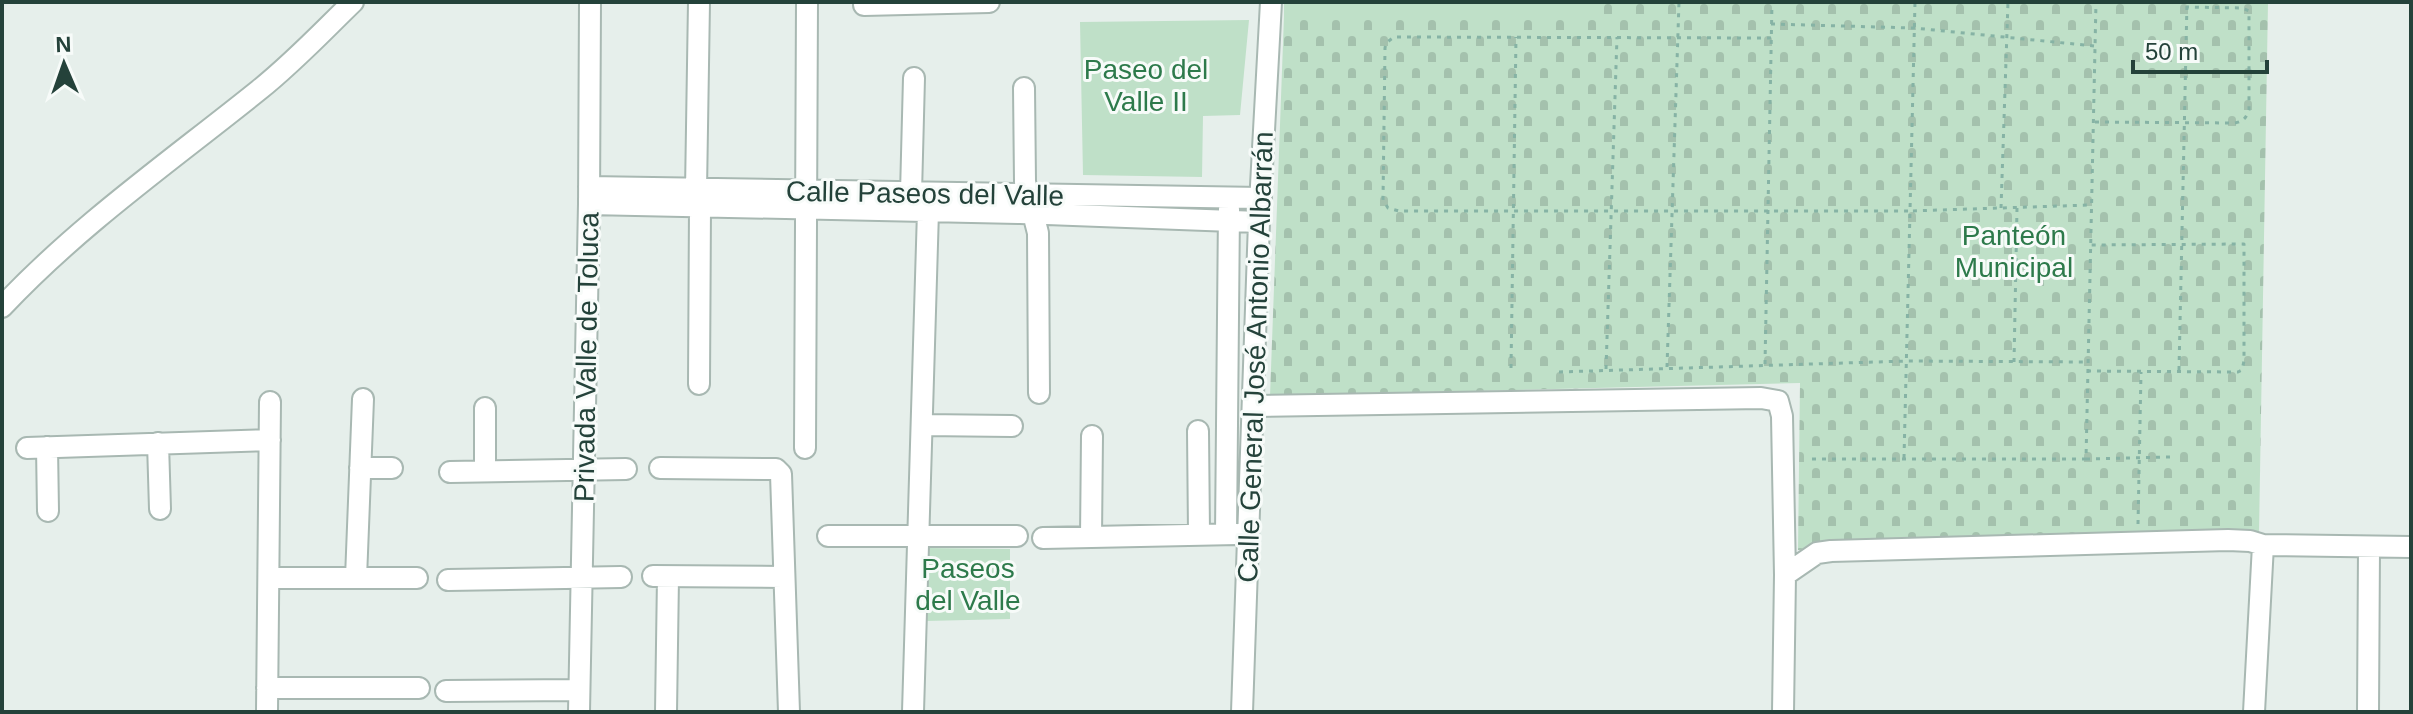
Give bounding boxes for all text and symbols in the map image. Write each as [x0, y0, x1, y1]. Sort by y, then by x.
north arrow [24, 24, 104, 104]
scale bar [2133, 24, 2267, 74]
text: N [55, 32, 72, 57]
text: 50 m [2145, 38, 2198, 65]
park label: Paseo del Valle II [1084, 54, 1208, 117]
street label: Calle General José Antonio Albarrán [1232, 131, 1279, 583]
street label: Calle Paseos del Valle [786, 176, 1064, 211]
street label: Privada Valle de Toluca [568, 211, 605, 502]
park label: Panteón Municipal [1955, 220, 2073, 283]
park label: Paseos del Valle [915, 553, 1021, 616]

